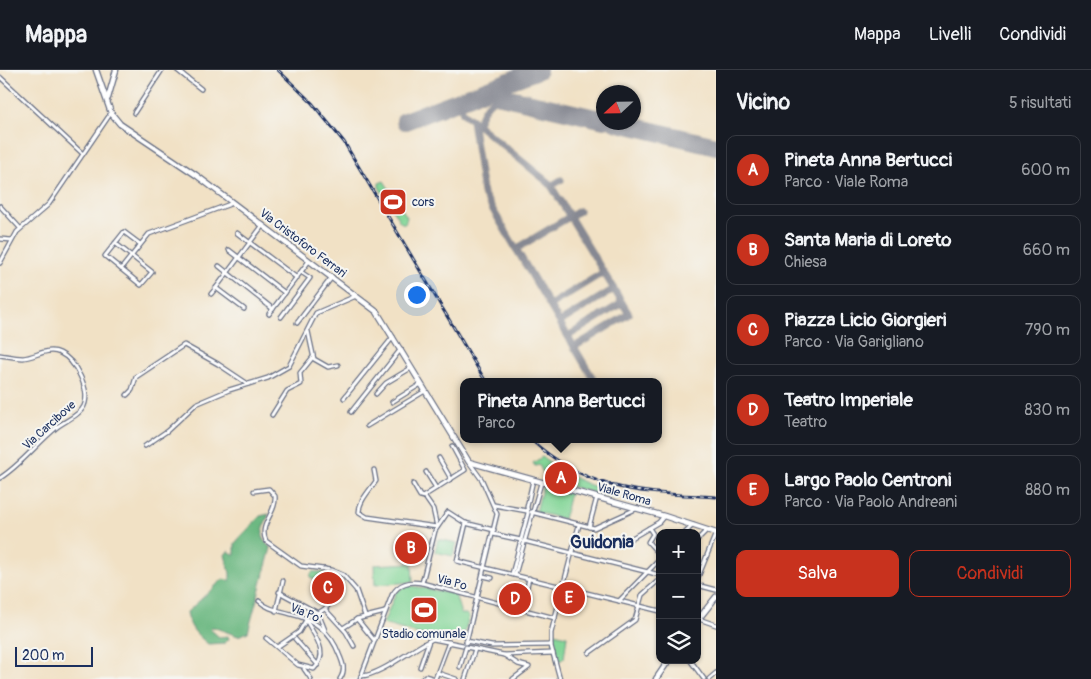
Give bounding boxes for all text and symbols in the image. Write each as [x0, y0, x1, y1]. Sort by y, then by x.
text: Mappa [25, 20, 87, 49]
text: Mappa [854, 23, 901, 46]
text: Livelli [929, 23, 971, 46]
text: Condividi [999, 23, 1066, 46]
north arrow [596, 85, 641, 130]
text: Vicino [736, 89, 790, 116]
text: 5 risultati [1009, 93, 1071, 113]
text: Pineta Anna Bertucci [784, 148, 952, 172]
text: A [748, 160, 758, 180]
text: 600 m [1021, 160, 1070, 180]
text: Parco · Viale Roma [784, 172, 908, 192]
sports icon: cors [378, 187, 408, 217]
place label: cors [412, 195, 435, 210]
street label: Via Cristoforo Ferrari [256, 206, 349, 281]
text: Santa Maria di Loreto [784, 228, 952, 252]
text: B [748, 240, 758, 260]
text: 660 m [1023, 240, 1070, 260]
text: Chiesa [784, 252, 827, 272]
your location [404, 282, 430, 308]
text: Piazza Licio Giorgieri [784, 308, 946, 332]
text: C [748, 320, 758, 340]
text: 790 m [1025, 320, 1070, 340]
text: Parco · Via Garigliano [784, 332, 924, 352]
popup [460, 378, 662, 443]
text: Teatro Imperiale [784, 388, 913, 412]
text: Pineta Anna Bertucci [477, 389, 645, 413]
street label: Via Carcibove [20, 397, 79, 453]
text: D [748, 400, 758, 420]
text: 830 m [1024, 400, 1070, 420]
text: Teatro [784, 412, 827, 432]
text: Parco [477, 413, 515, 433]
pin: A [545, 459, 577, 497]
text: Largo Paolo Centroni [784, 468, 951, 492]
street label: Viale Roma [595, 480, 653, 509]
text: E [749, 480, 757, 500]
text: 880 m [1025, 480, 1070, 500]
text: Parco · Via Paolo Andreani [784, 492, 957, 512]
pin: B [395, 529, 427, 567]
map controls [656, 529, 701, 664]
button: + [656, 529, 701, 574]
district label: Guidonia [570, 531, 635, 554]
button: Salva [736, 550, 899, 597]
button: Condividi [909, 550, 1071, 597]
pin: C [312, 569, 344, 607]
street label: Via Po [435, 571, 469, 594]
button: − [656, 574, 701, 619]
pin: E [553, 579, 585, 617]
pin: D [499, 580, 531, 618]
sports icon: Stadio comunale [409, 595, 439, 625]
street label: Via Po' [288, 600, 324, 627]
button: layers [656, 619, 701, 664]
place label: Stadio comunale [382, 627, 466, 642]
scale bar [15, 644, 92, 667]
text: 200 m [22, 647, 64, 664]

